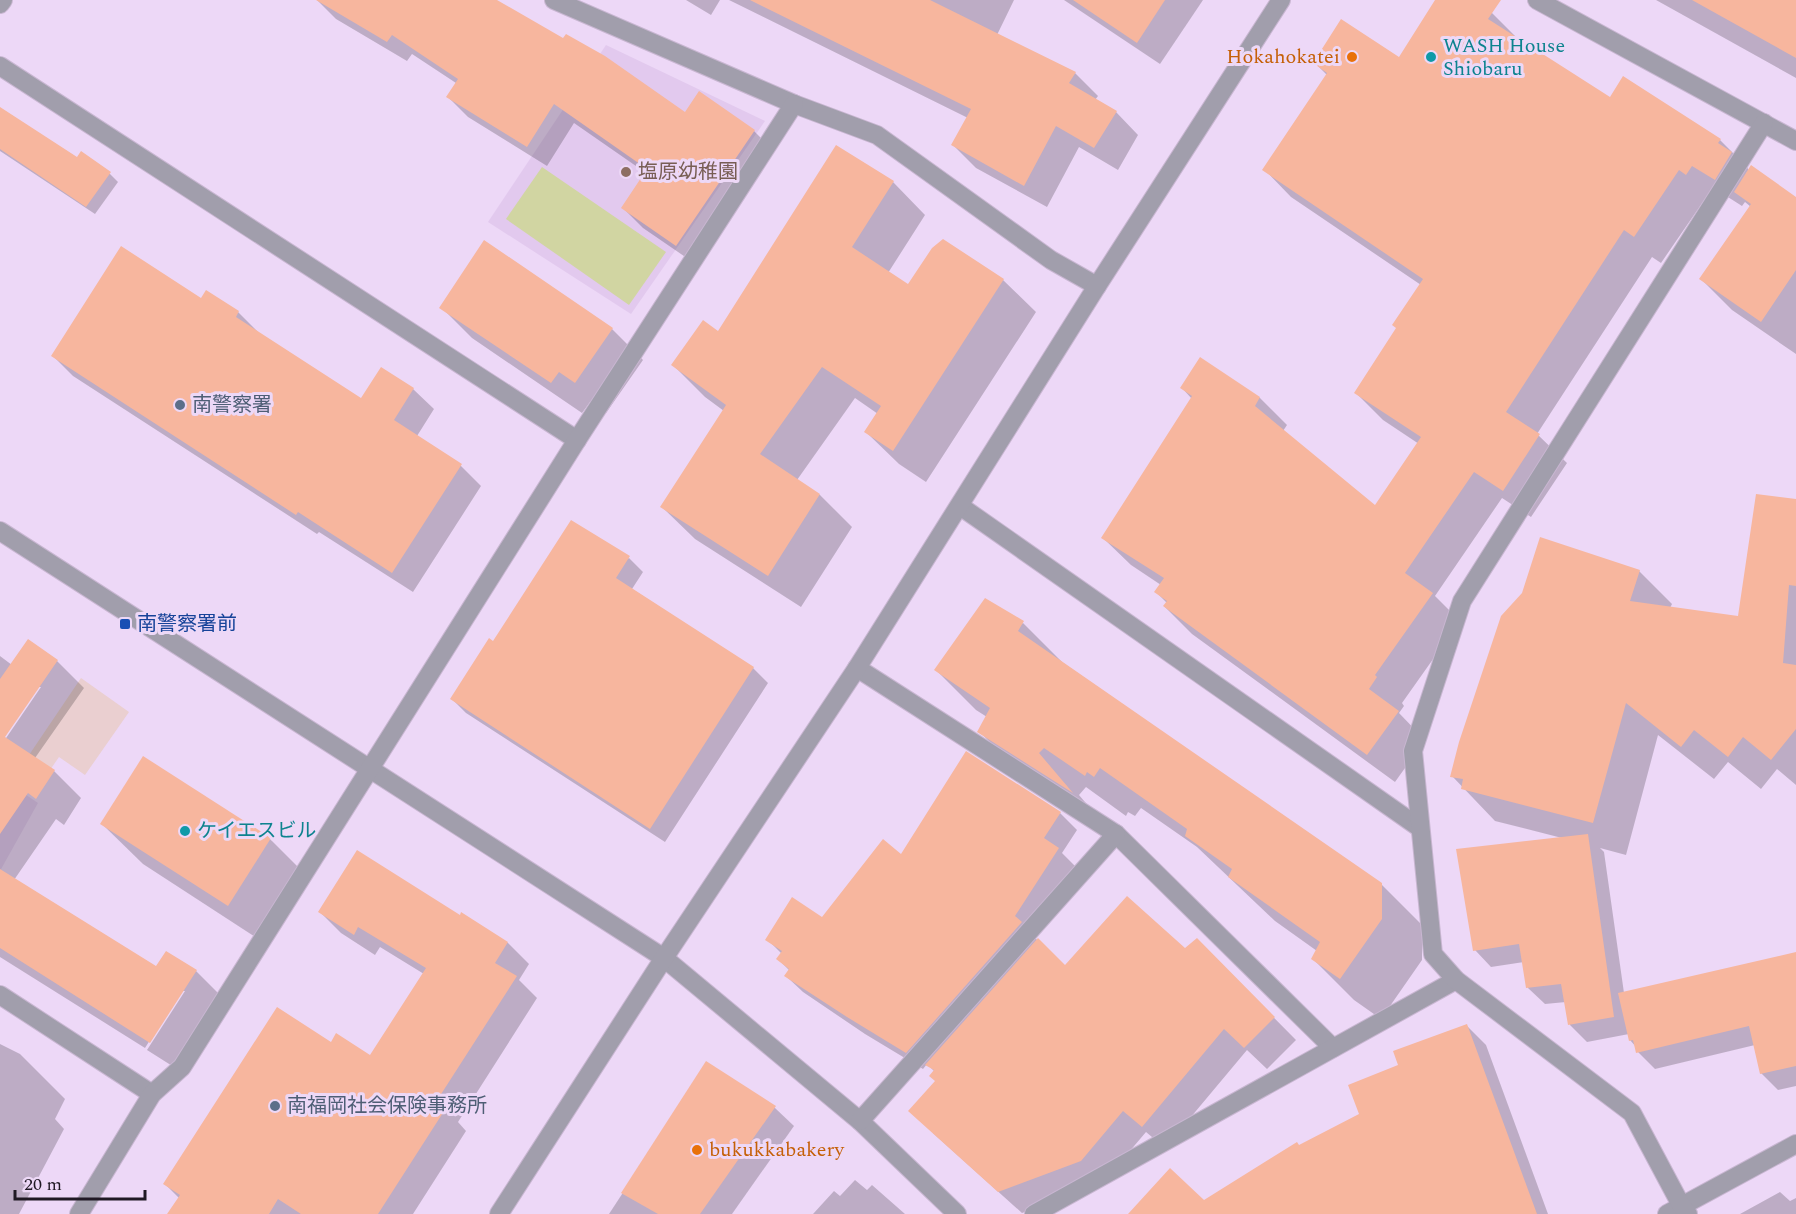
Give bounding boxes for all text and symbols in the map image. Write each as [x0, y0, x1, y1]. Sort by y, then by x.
place label: WASH House Shiobaru [1443, 31, 1565, 84]
place label: Hokahokatei [1226, 42, 1340, 72]
marker: Hokahokatei [1345, 50, 1359, 64]
marker: WASH House Shiobaru [1424, 50, 1438, 64]
place label: 塩原幼稚園 [638, 157, 738, 187]
marker: 塩原幼稚園 [619, 165, 633, 179]
place label: 南警察署 [192, 390, 272, 420]
marker: 南警察署 [173, 398, 187, 412]
place label: 南警察署前 [137, 609, 237, 639]
marker: 南警察署前 [118, 617, 132, 631]
place label: ケイエスビル [197, 816, 316, 846]
marker: ケイエスビル [178, 824, 192, 838]
place label: 南福岡社会保険事務所 [287, 1091, 487, 1121]
marker: 南福岡社会保険事務所 [268, 1099, 282, 1113]
place label: bukukkabakery [709, 1135, 845, 1165]
marker: bukukkabakery [690, 1143, 704, 1157]
scale bar [15, 1163, 146, 1201]
text: 20 m [24, 1171, 62, 1198]

